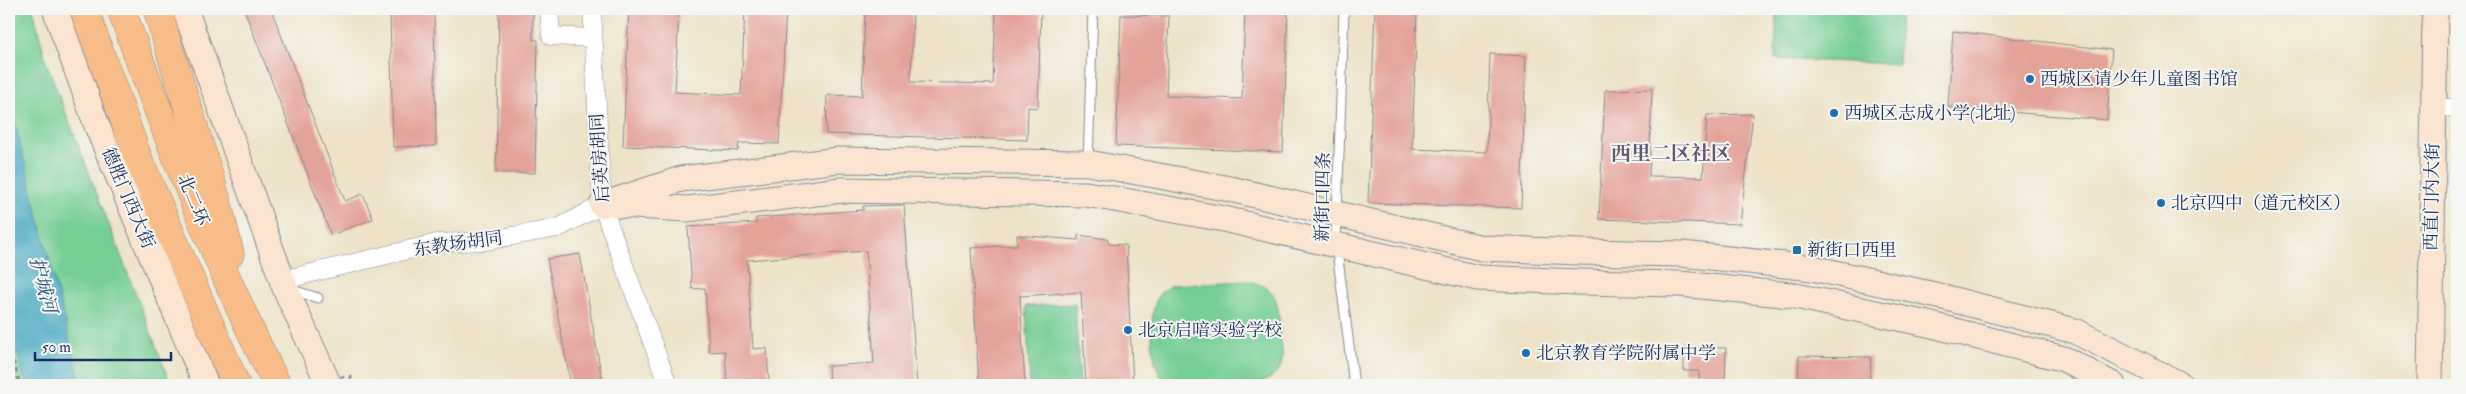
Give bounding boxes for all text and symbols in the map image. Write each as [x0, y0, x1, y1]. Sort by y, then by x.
place label: 西城区请少年儿童图书馆 [2040, 68, 2238, 91]
marker: 西城区请少年儿童图书馆 [2024, 73, 2036, 85]
place label: 西城区志成小学(北址) [1844, 102, 2016, 125]
marker: 西城区志成小学(北址) [1828, 107, 1840, 119]
street label: 后英房胡同 [585, 112, 615, 204]
district label: 西里二区社区 [1611, 141, 1731, 166]
street label: 西直门内大街 [2420, 143, 2444, 251]
street label: 德胜门西大街 [96, 144, 160, 252]
street label: 新街口四条 [1311, 152, 1335, 242]
street label: 北二环 [172, 171, 214, 229]
place label: 北京四中（道元校区） [2171, 192, 2351, 215]
marker: 北京四中（道元校区） [2155, 197, 2167, 209]
street label: 东教场胡同 [412, 226, 504, 262]
place label: 新街口西里 [1807, 239, 1897, 262]
marker: 新街口西里 [1791, 244, 1803, 256]
water label: 护城河 [24, 254, 63, 319]
place label: 北京启喑实验学校 [1138, 319, 1282, 342]
marker: 北京启喑实验学校 [1122, 324, 1134, 336]
scale bar [35, 329, 171, 361]
text: 50 m [42, 338, 71, 357]
place label: 北京教育学院附属中学 [1536, 342, 1716, 365]
marker: 北京教育学院附属中学 [1520, 347, 1532, 359]

